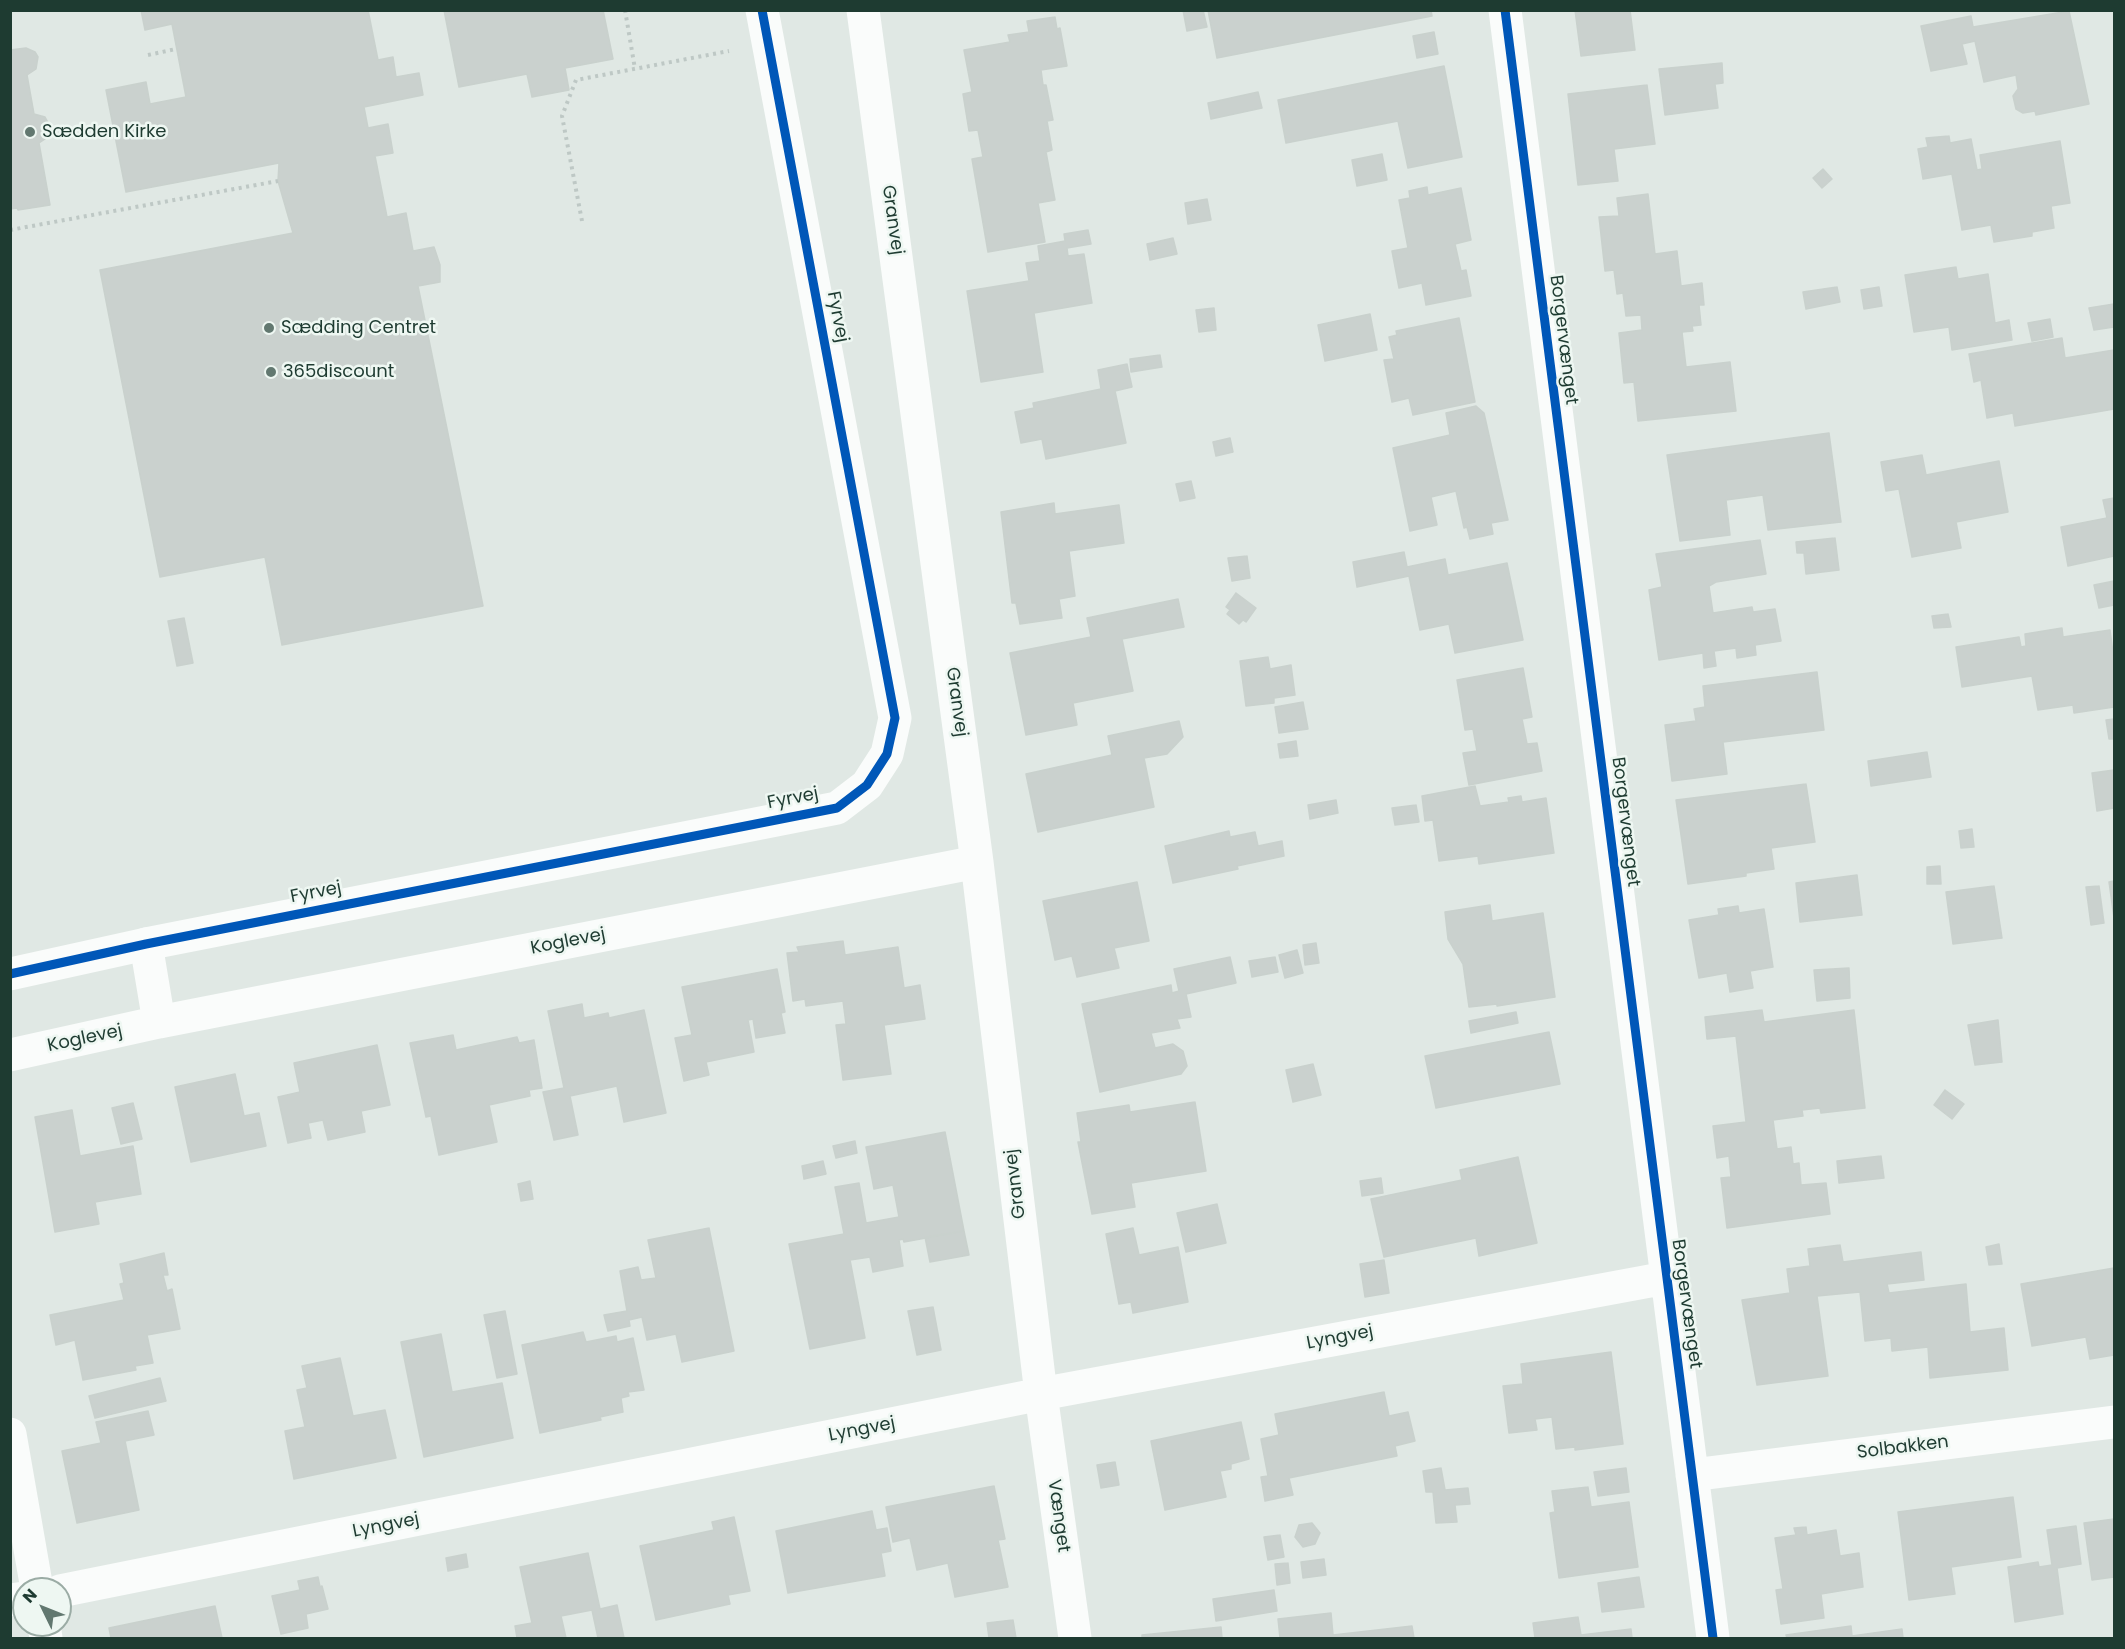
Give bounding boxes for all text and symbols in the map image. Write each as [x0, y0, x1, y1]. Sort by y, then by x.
place label: Sædden Kirke [42, 121, 166, 143]
marker: Sædden Kirke [23, 125, 37, 139]
street label: Granvej [876, 184, 908, 256]
street label: Borgervænget [1544, 274, 1582, 406]
street label: Fyrvej [821, 290, 853, 344]
place label: Sædding Centret [281, 317, 436, 339]
marker: Sædding Centret [262, 321, 276, 335]
place label: 365discount [283, 361, 394, 383]
marker: 365discount [264, 365, 278, 379]
street label: Granvej [940, 666, 972, 738]
street label: Borgervænget [1606, 756, 1644, 888]
street label: Fyrvej [766, 783, 820, 815]
street label: Fyrvej [289, 877, 343, 909]
street label: Koglevej [529, 924, 607, 960]
street label: Koglevej [46, 1021, 124, 1057]
street label: Granvej [1001, 1148, 1031, 1220]
street label: Borgervænget [1666, 1238, 1706, 1370]
street label: Lyngvej [1305, 1321, 1375, 1355]
street label: Lyngvej [827, 1413, 897, 1447]
street label: Solbakken [1856, 1432, 1950, 1464]
street label: Vænget [1042, 1478, 1074, 1554]
street label: Lyngvej [351, 1509, 421, 1543]
north arrow [12, 1577, 72, 1637]
text: N [17, 1584, 42, 1608]

